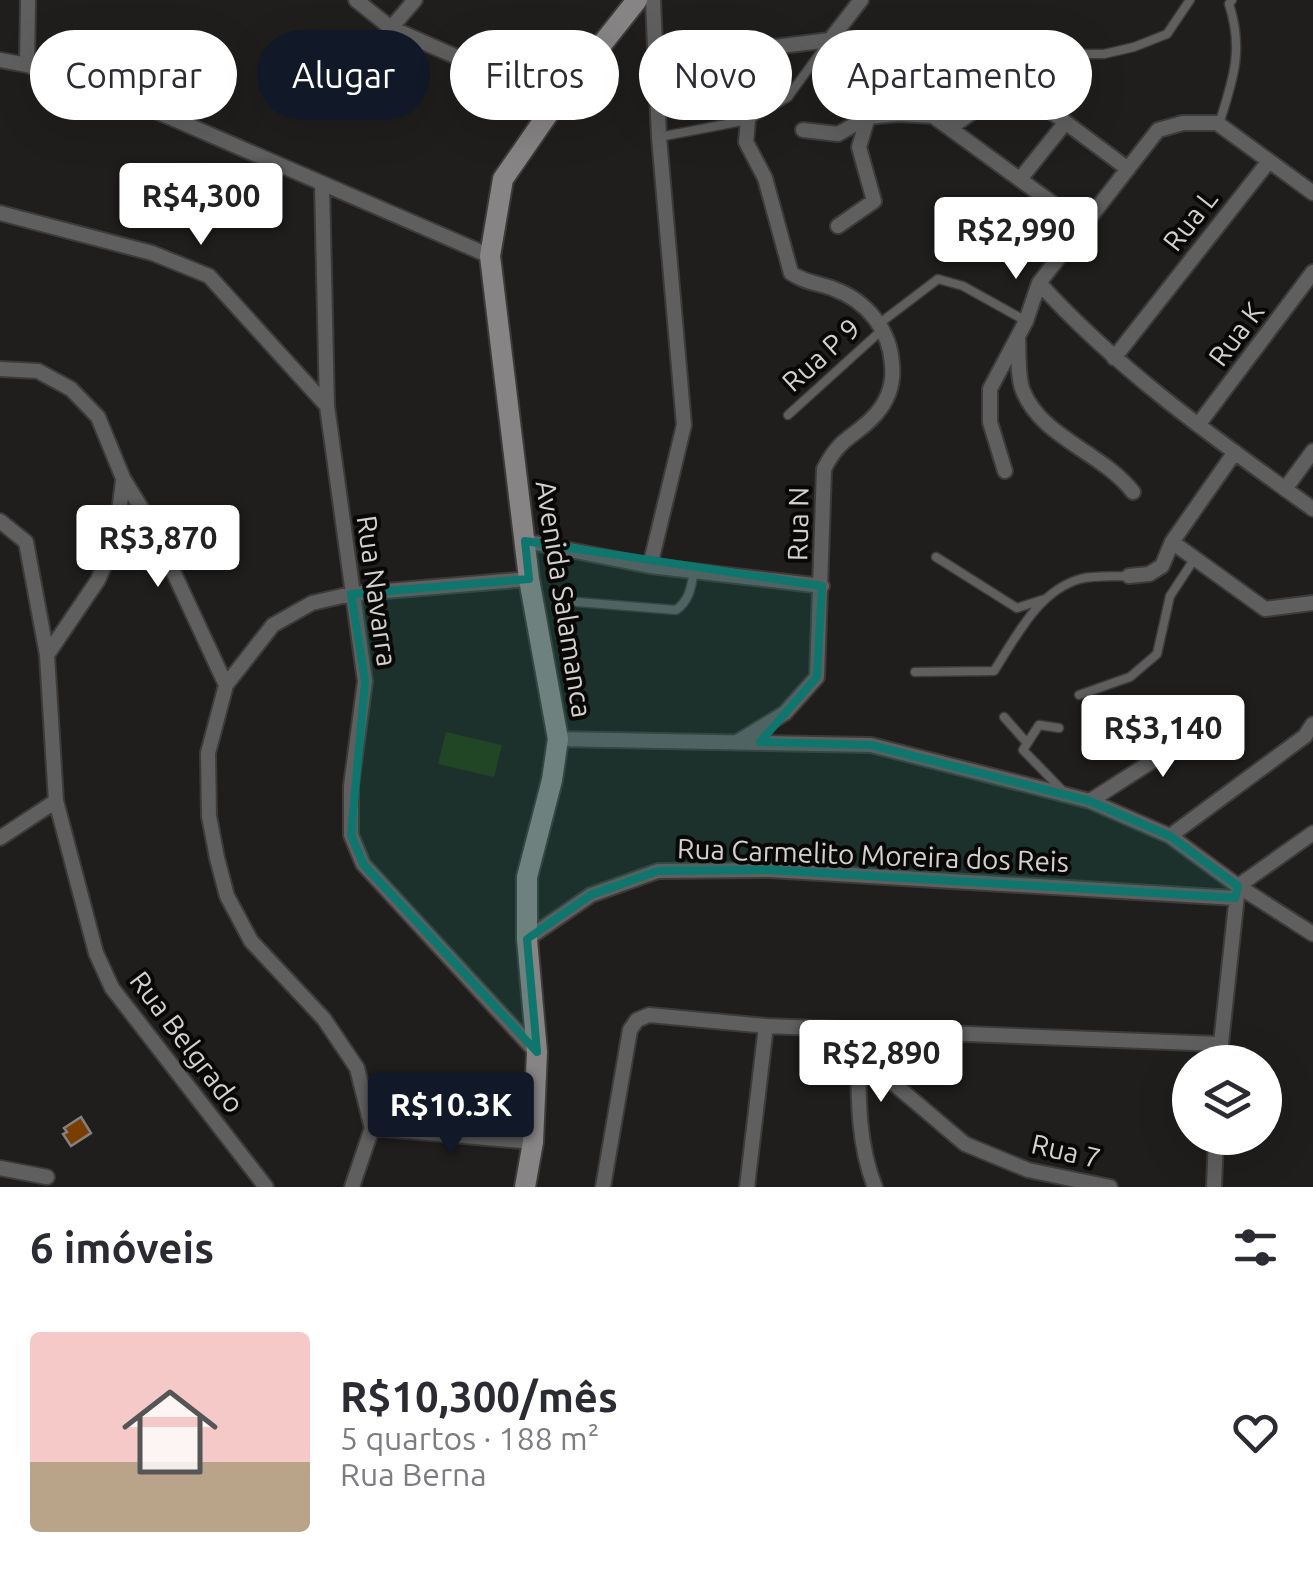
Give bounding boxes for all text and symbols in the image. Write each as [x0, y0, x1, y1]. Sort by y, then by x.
chip: Comprar [30, 30, 237, 120]
chip: Alugar [257, 30, 430, 120]
chip: Filtros [450, 30, 619, 120]
chip: Novo [639, 30, 792, 120]
chip: Apartamento [812, 30, 1092, 120]
pin: R$4,300 [109, 163, 293, 248]
text: R$4,300 [141, 177, 261, 213]
street label: Rua L [1156, 183, 1223, 256]
pin: R$2,990 [924, 197, 1108, 282]
text: R$2,990 [956, 211, 1076, 247]
street label: Rua K [1202, 296, 1269, 371]
street label: Rua P 9 [776, 312, 866, 397]
street label: Avenida Salamanca [530, 478, 599, 720]
street label: Rua N [781, 487, 814, 561]
pin: R$3,870 [66, 505, 250, 590]
street label: Rua Navarra [352, 513, 403, 668]
text: R$3,870 [98, 519, 218, 555]
pin: R$3,140 [1071, 695, 1255, 780]
text: R$3,140 [1103, 709, 1223, 745]
street label: Rua Carmelito Moreira dos Reis [677, 832, 1069, 877]
street label: Rua Belgrado [124, 965, 251, 1118]
pin: R$2,890 [789, 1020, 973, 1105]
text: R$2,890 [821, 1034, 941, 1070]
map controls [1172, 1045, 1282, 1155]
button: layers [1172, 1045, 1282, 1155]
pin: R$10.3K [359, 1072, 543, 1157]
text: R$10.3K [390, 1086, 512, 1122]
street label: Rua 7 [1029, 1128, 1104, 1173]
icon: filters [1228, 1220, 1283, 1275]
text: 6 imóveis [30, 1224, 214, 1271]
icon: home [110, 1372, 230, 1492]
text: R$10,300/mês [340, 1373, 618, 1420]
icon: heart [1228, 1405, 1283, 1460]
text: 5 quartos · 188 m² [340, 1420, 599, 1456]
text: Rua Berna [340, 1456, 487, 1492]

